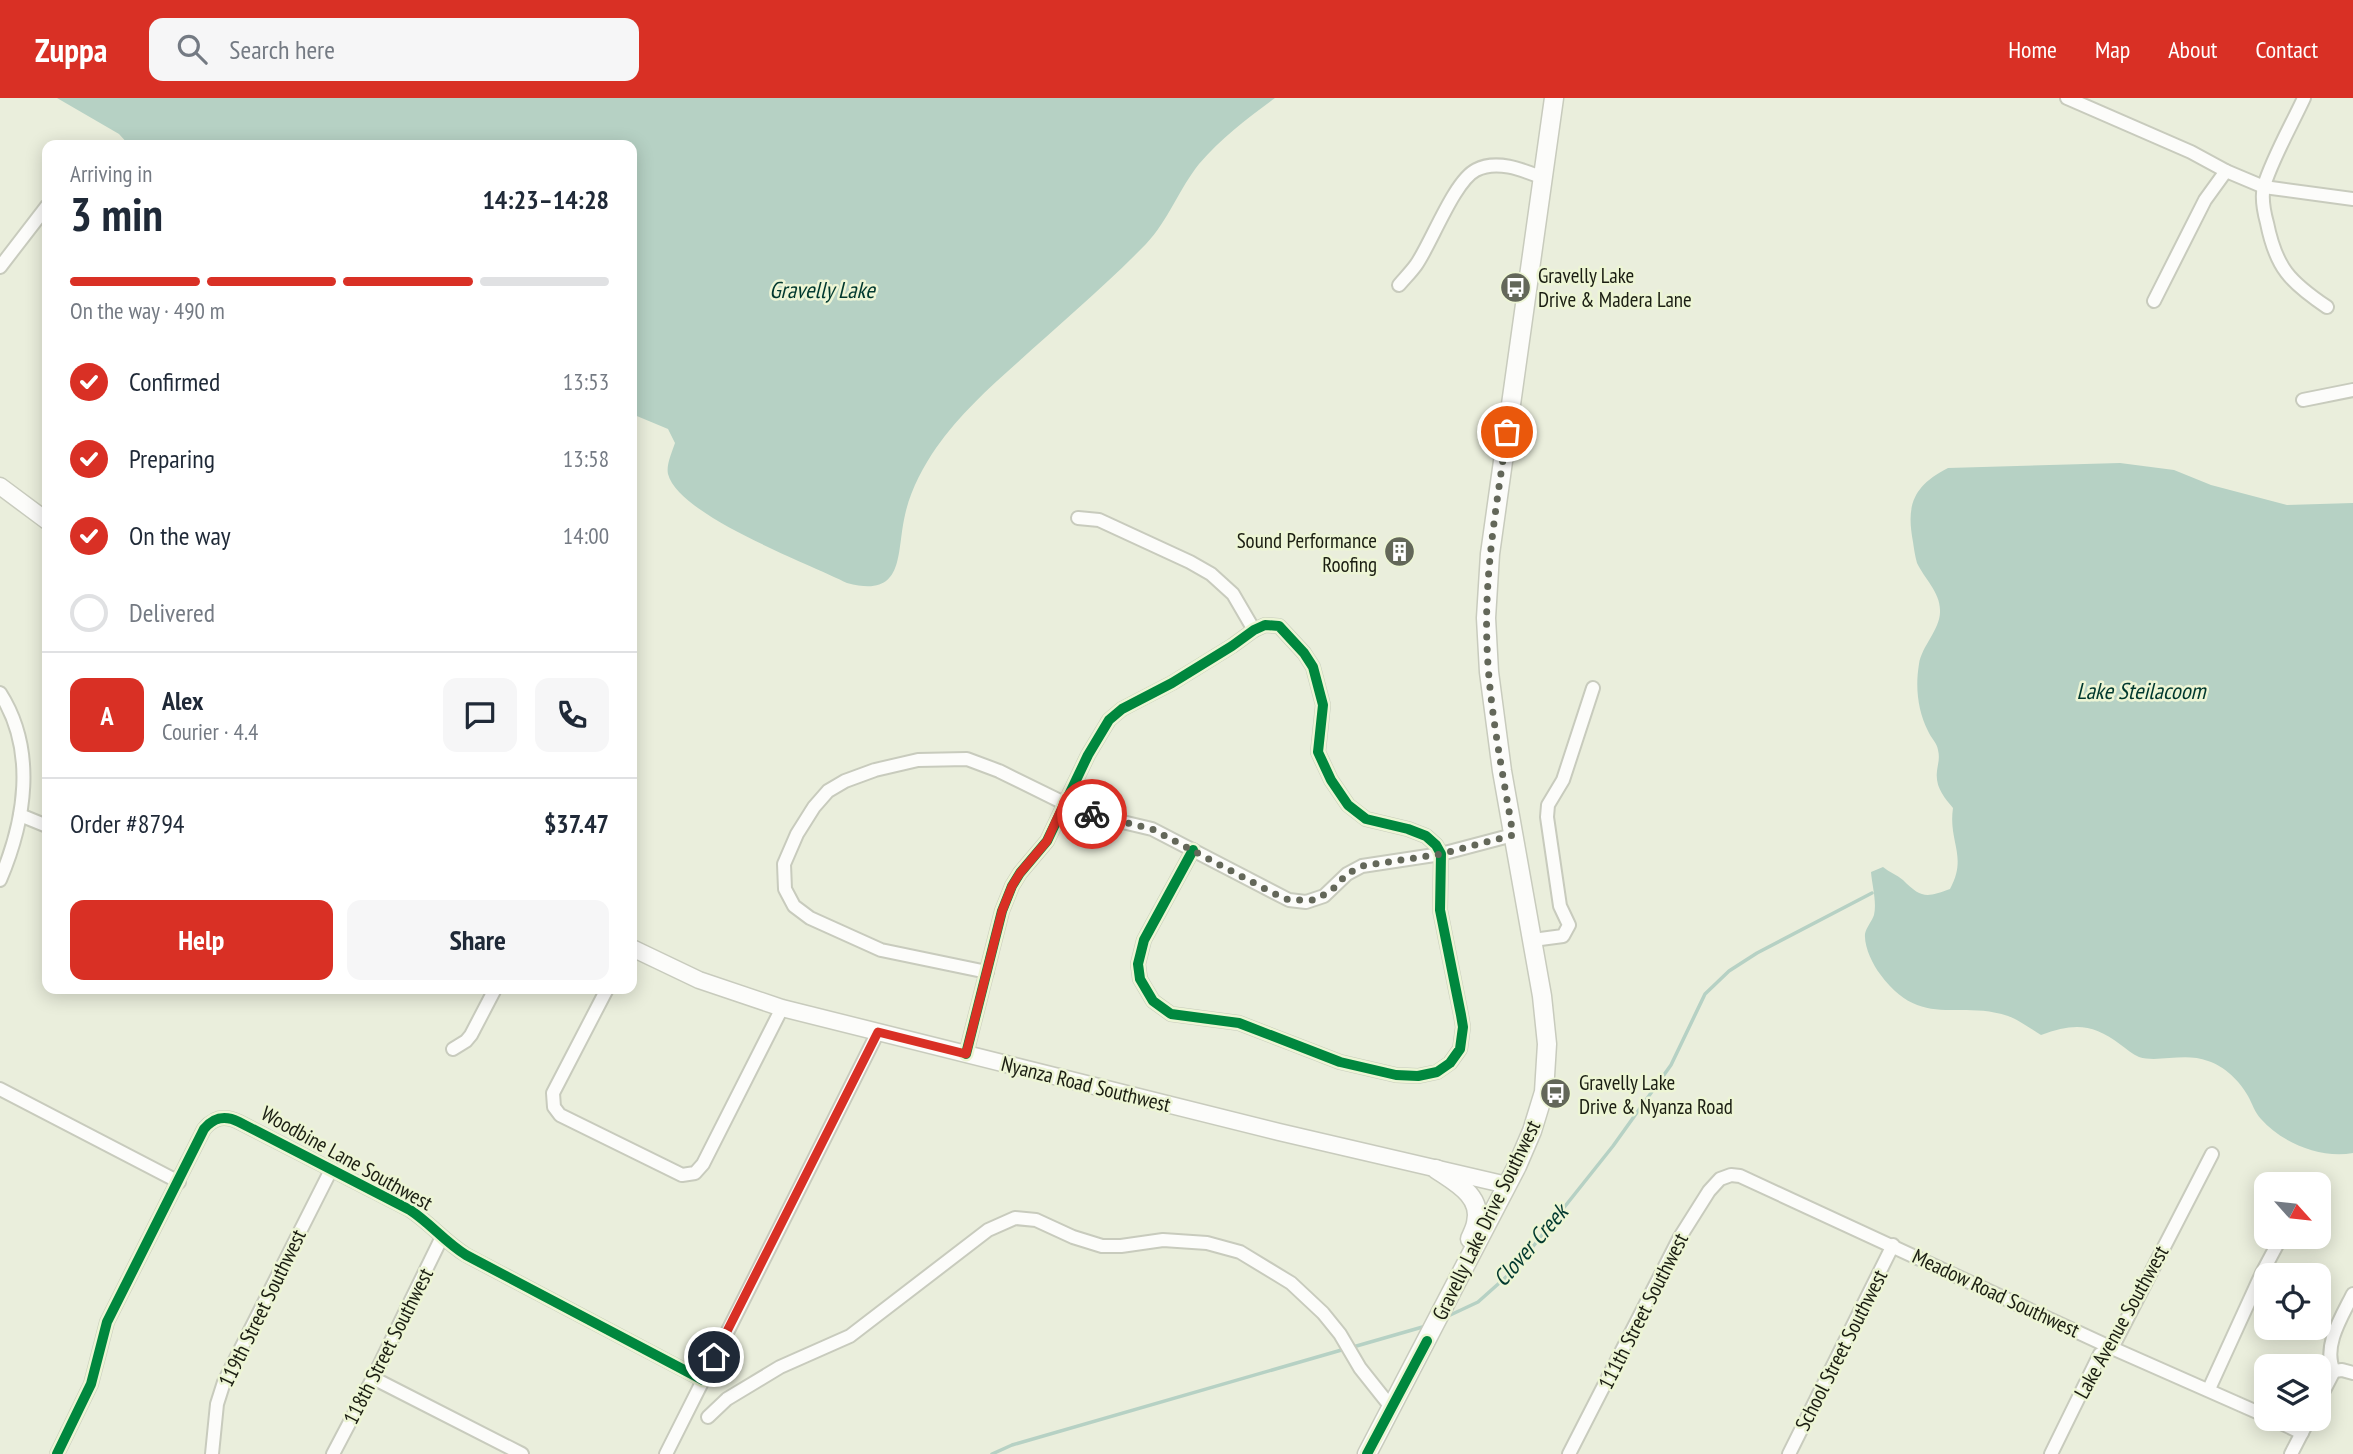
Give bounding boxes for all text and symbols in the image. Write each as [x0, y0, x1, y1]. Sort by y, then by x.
search box [149, 18, 639, 81]
text: Zuppa [35, 28, 107, 71]
icon: search [173, 30, 211, 68]
text: Search here [229, 33, 335, 66]
text: Home [2008, 34, 2057, 65]
text: Map [2095, 34, 2130, 65]
text: About [2168, 34, 2217, 65]
text: Contact [2255, 34, 2318, 65]
text: Arriving in [70, 159, 152, 188]
text: 14:23–14:28 [482, 183, 609, 216]
text: 3 min [70, 184, 163, 244]
place label: Gravelly Lake Drive & Madera Lane [1538, 262, 1692, 313]
bus stop icon: Gravelly Lake Drive & Madera Lane [1498, 270, 1532, 304]
water label: Gravelly Lake [769, 275, 876, 304]
text: On the way · 490 m [70, 296, 225, 325]
icon: check [70, 363, 108, 401]
text: Confirmed [129, 365, 220, 398]
text: 13:53 [563, 367, 609, 396]
pin [1477, 402, 1537, 462]
icon: bag [1488, 413, 1526, 451]
icon: check [70, 440, 108, 478]
text: Preparing [129, 442, 215, 475]
text: 13:58 [563, 444, 609, 473]
icon: check [70, 517, 108, 555]
text: On the way [129, 519, 231, 552]
text: 14:00 [563, 521, 609, 550]
place label: Sound Performance Roofing [1237, 527, 1377, 578]
building icon: Sound Performance Roofing [1383, 535, 1417, 569]
text: Delivered [129, 596, 215, 629]
water label: Lake Steilacoom [2076, 676, 2208, 705]
button: chat [443, 678, 517, 752]
button: phone [535, 678, 609, 752]
text: Alex [162, 684, 203, 717]
text: A [100, 699, 114, 732]
text: Courier · 4.4 [162, 717, 258, 746]
courier [1057, 779, 1127, 849]
icon: bike [1073, 795, 1111, 833]
text: Order #8794 [70, 807, 185, 840]
text: $37.47 [544, 807, 609, 840]
button: Help [70, 900, 333, 980]
button: Share [347, 900, 609, 980]
street label: Nyanza Road Southwest [999, 1050, 1174, 1118]
place label: Gravelly Lake Drive & Nyanza Road [1579, 1069, 1733, 1120]
bus stop icon: Gravelly Lake Drive & Nyanza Road [1539, 1077, 1573, 1111]
street label: Woodbine Lane Southwest [257, 1100, 438, 1216]
street label: Gravelly Lake Drive Southwest [1426, 1115, 1546, 1324]
north arrow [2254, 1172, 2331, 1250]
map controls [2254, 1172, 2331, 1431]
water label: Clover Creek [1486, 1196, 1576, 1292]
street label: 119th Street Southwest [212, 1225, 312, 1391]
street label: 111th Street Southwest [1592, 1228, 1694, 1394]
street label: Lake Avenue Southwest [2068, 1241, 2174, 1403]
street label: Meadow Road Southwest [1908, 1242, 2084, 1344]
street label: 118th Street Southwest [337, 1263, 439, 1429]
button: locate [2254, 1263, 2331, 1340]
street label: School Street Southwest [1789, 1265, 1893, 1435]
pin [684, 1327, 744, 1387]
icon: home [695, 1338, 733, 1376]
button: layers [2254, 1354, 2331, 1431]

